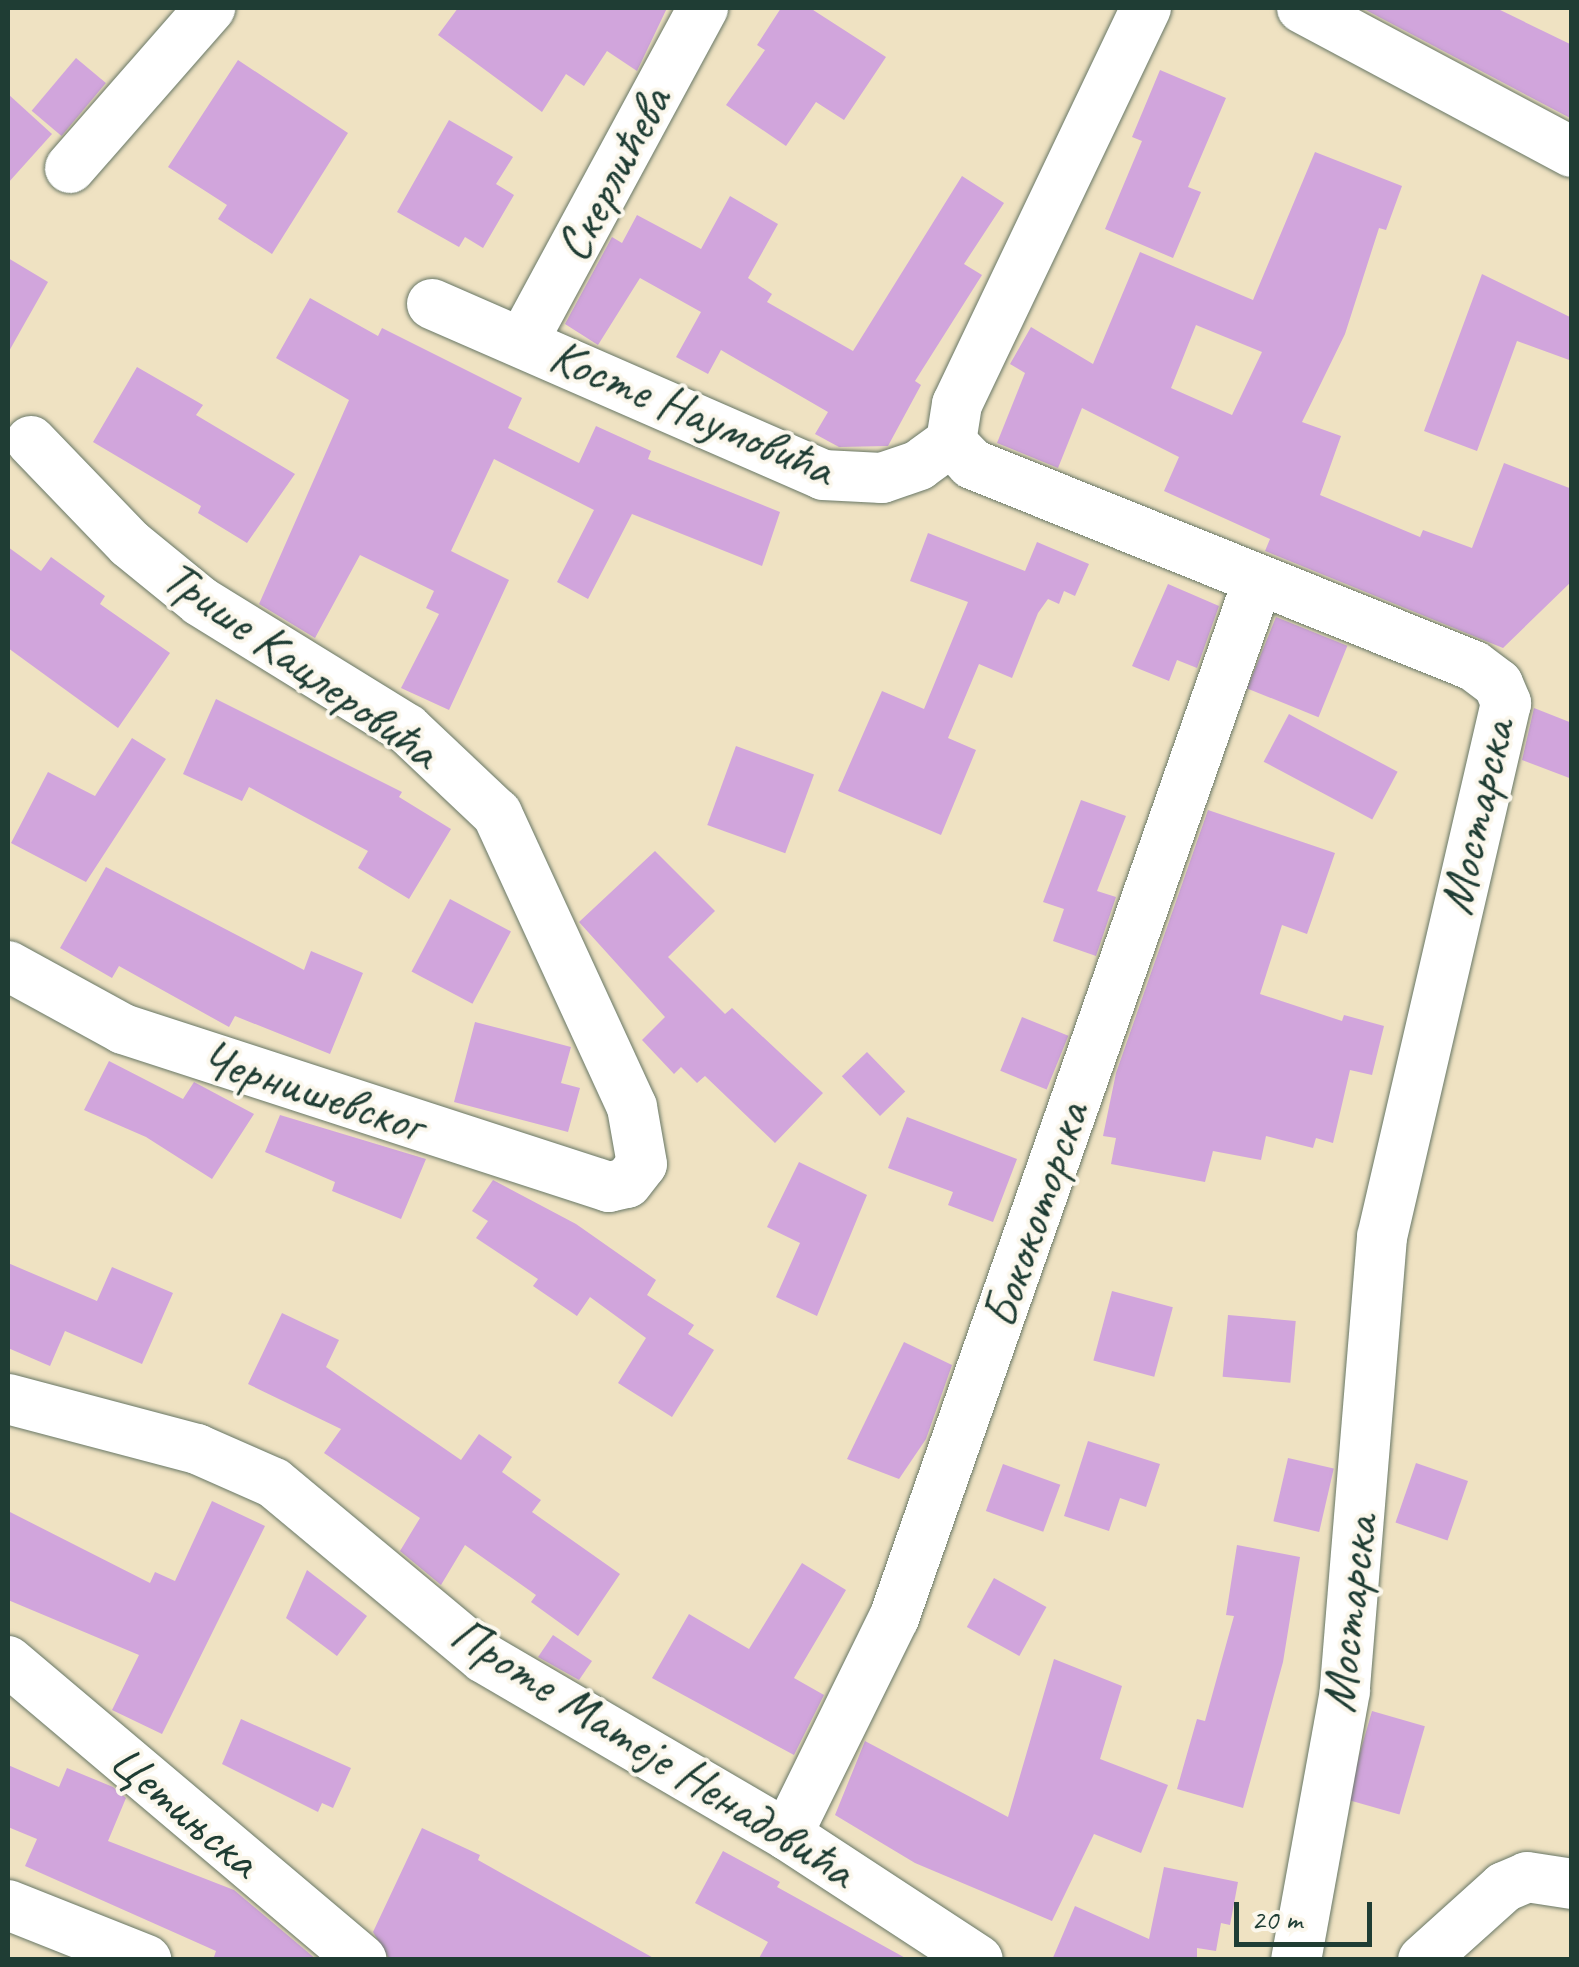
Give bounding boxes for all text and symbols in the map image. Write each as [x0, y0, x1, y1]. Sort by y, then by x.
street label: Скерлићева [542, 77, 684, 271]
street label: Косте Наумовића [540, 325, 844, 499]
street label: Трише Кацлеровића [153, 548, 449, 780]
street label: Мостарска [1425, 714, 1527, 920]
street label: Чернишевског [194, 1027, 430, 1155]
street label: Бококоторска [969, 1095, 1101, 1335]
street label: Мостарска [1307, 1512, 1391, 1716]
street label: Проте Матеје Ненадовића [442, 1605, 864, 1899]
street label: Цетињска [98, 1730, 272, 1890]
scale bar [1239, 1882, 1376, 1944]
text: 20 m [1251, 1900, 1302, 1938]

